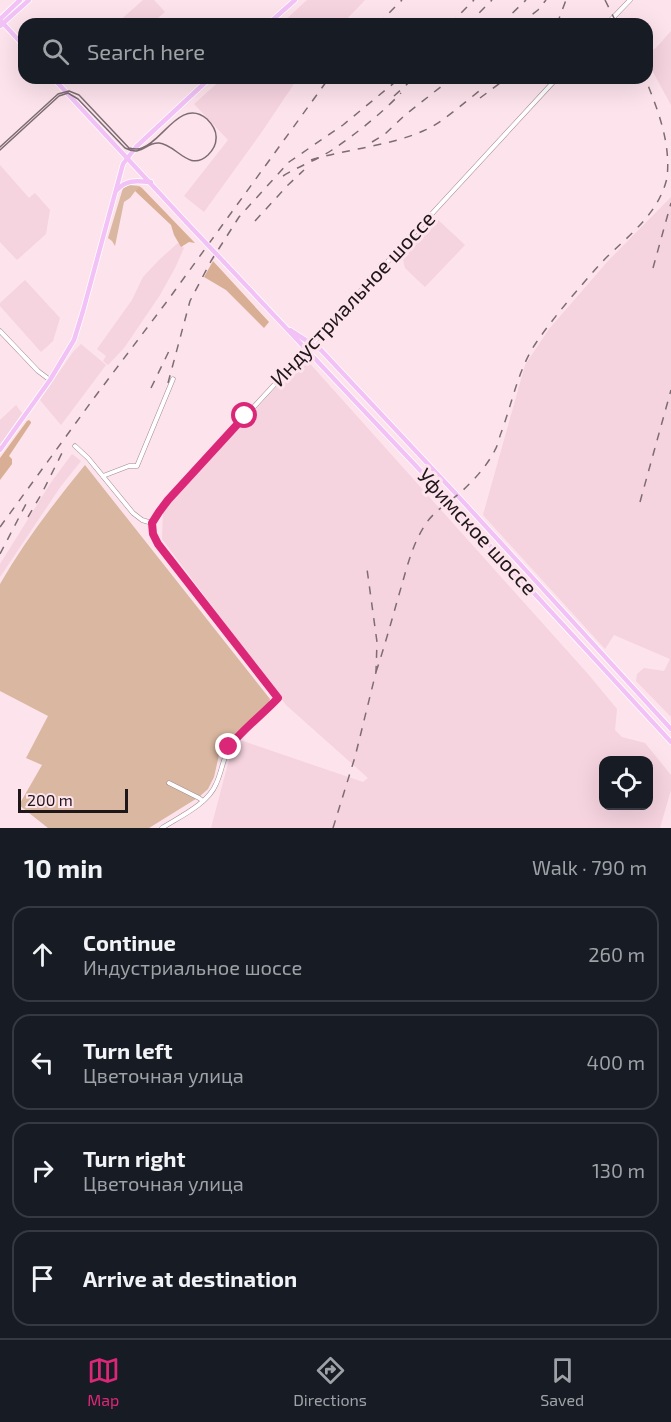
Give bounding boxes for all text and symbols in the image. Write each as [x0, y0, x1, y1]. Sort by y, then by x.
search box [18, 18, 653, 84]
icon: search [39, 35, 72, 68]
text: Search here [87, 38, 205, 64]
street label: Индустриальное шоссе [264, 205, 440, 391]
route start [231, 402, 257, 428]
street label: Уфимское шоссе [413, 462, 543, 600]
route end [215, 733, 241, 759]
map controls [599, 756, 653, 810]
button: locate [599, 756, 653, 810]
scale bar [18, 786, 128, 814]
text: 200 m [27, 790, 73, 809]
text: 10 min [24, 852, 103, 883]
text: Walk · 790 m [532, 855, 647, 879]
text: Continue [83, 929, 176, 955]
icon: ahead [26, 938, 59, 971]
text: 260 m [588, 942, 645, 966]
text: Индустриальное шоссе [83, 955, 302, 979]
text: Turn left [83, 1037, 172, 1063]
icon: left [26, 1046, 59, 1079]
text: 400 m [587, 1050, 645, 1074]
text: Цветочная улица [83, 1063, 244, 1087]
text: Turn right [83, 1145, 185, 1171]
icon: right [26, 1154, 59, 1187]
text: 130 m [592, 1158, 645, 1182]
text: Цветочная улица [83, 1171, 244, 1195]
icon: arrive [26, 1262, 59, 1295]
text: Arrive at destination [83, 1265, 297, 1291]
tab: Map [87, 1354, 120, 1409]
tab: Directions [293, 1354, 367, 1409]
tab: Saved [540, 1354, 584, 1409]

